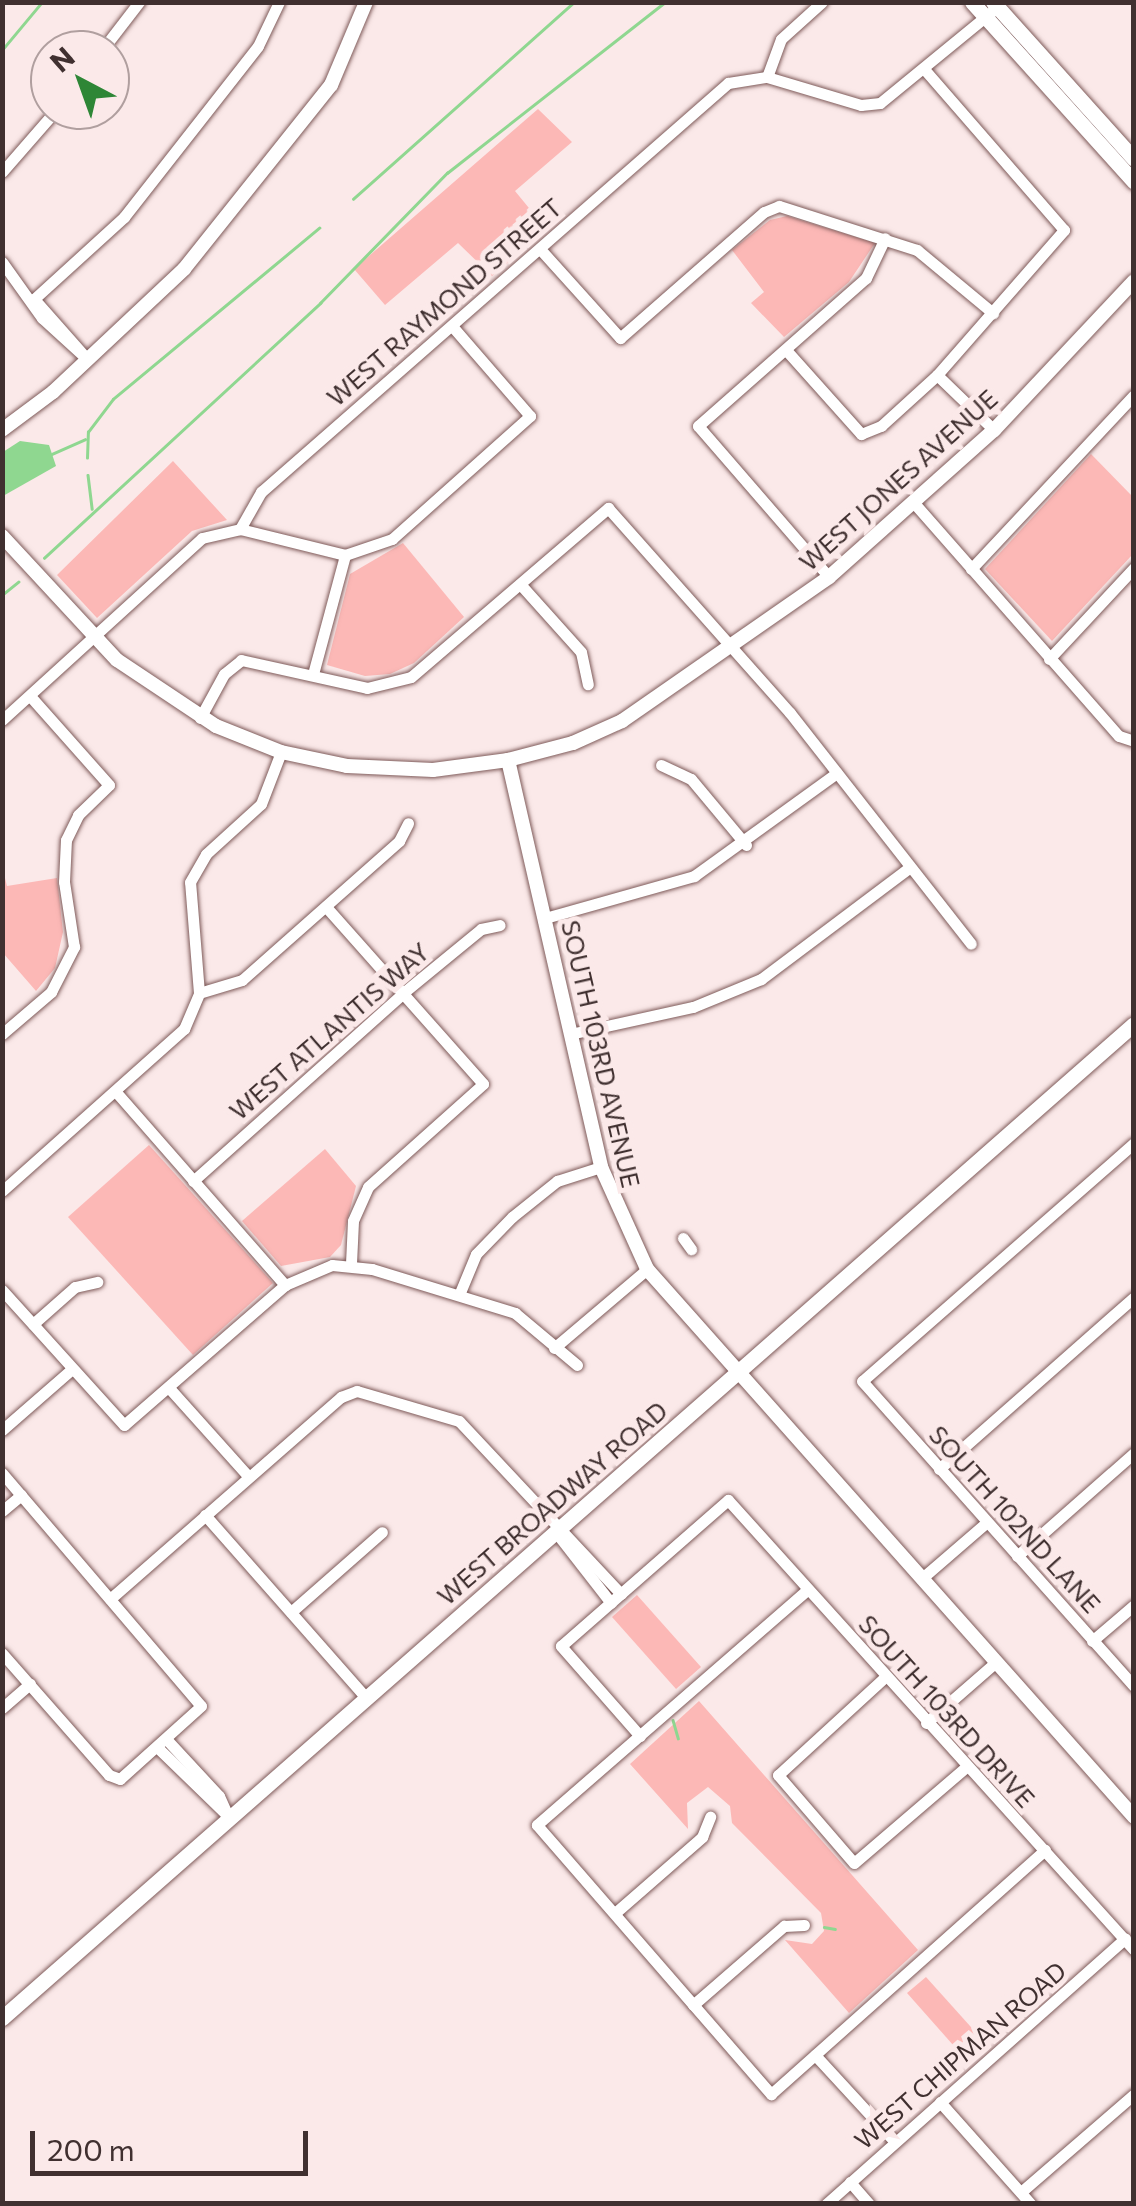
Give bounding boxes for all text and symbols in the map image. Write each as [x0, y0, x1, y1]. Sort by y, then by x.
north arrow [30, 30, 130, 130]
text: N [43, 39, 81, 79]
street label: WEST RAYMOND STREET [321, 192, 567, 412]
street label: WEST JONES AVENUE [793, 383, 1003, 577]
street label: SOUTH 103RD AVENUE [556, 917, 646, 1191]
street label: WEST ATLANTIS WAY [223, 936, 435, 1126]
street label: WEST BROADWAY ROAD [431, 1395, 673, 1611]
street label: SOUTH 102ND LANE [923, 1419, 1107, 1619]
street label: SOUTH 103RD DRIVE [853, 1609, 1041, 1813]
street label: WEST CHIPMAN ROAD [848, 1955, 1072, 2155]
scale bar [35, 2111, 312, 2173]
text: 200 m [47, 2130, 135, 2167]

